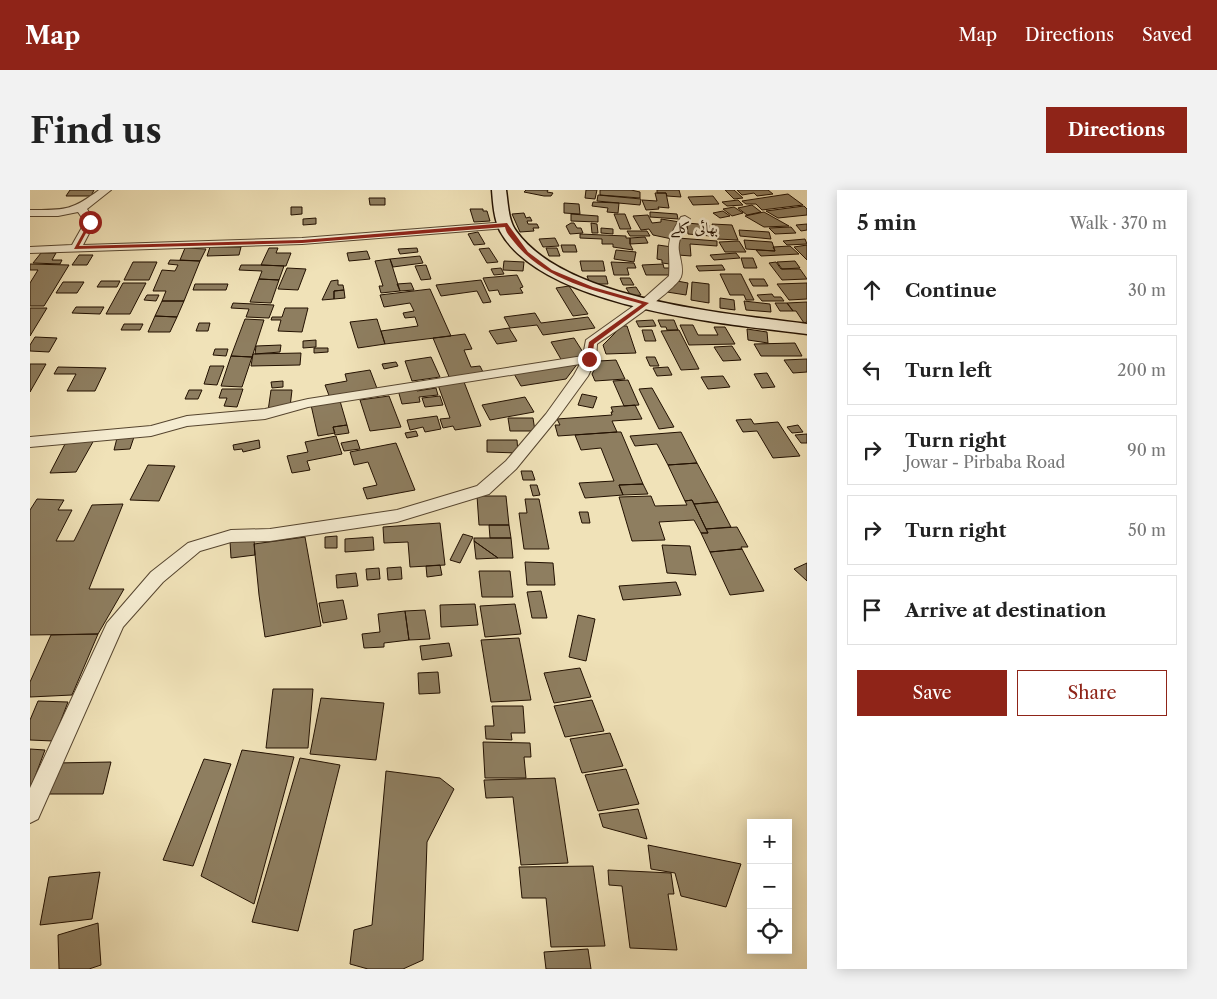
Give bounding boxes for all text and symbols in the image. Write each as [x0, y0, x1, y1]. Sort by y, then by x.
text: Map [25, 21, 80, 50]
text: Map [958, 24, 997, 46]
text: Directions [1025, 24, 1114, 46]
text: Saved [1142, 24, 1192, 46]
button: Directions [1046, 107, 1187, 153]
text: Find us [30, 109, 162, 152]
text: 5 min [857, 210, 917, 235]
route start [79, 211, 102, 234]
text: Walk · 370 m [1070, 213, 1167, 233]
district label: بھائی كلے [670, 218, 718, 238]
icon: ahead [858, 276, 886, 304]
text: Continue [905, 279, 997, 302]
text: 30 m [1128, 280, 1166, 300]
route end [578, 348, 601, 371]
icon: left [858, 356, 886, 384]
text: Turn left [905, 359, 992, 382]
text: 200 m [1117, 360, 1166, 380]
text: Turn right [905, 429, 1006, 452]
icon: right [858, 436, 886, 464]
text: 90 m [1127, 440, 1166, 460]
text: Jowar - Pirbaba Road [905, 452, 1065, 472]
icon: right [858, 516, 886, 544]
text: Turn right [905, 519, 1006, 542]
text: 50 m [1128, 520, 1166, 540]
icon: arrive [858, 596, 886, 624]
text: Arrive at destination [905, 599, 1106, 622]
button: Save [857, 670, 1007, 716]
button: Share [1017, 670, 1167, 716]
map controls [747, 819, 792, 954]
button: + [747, 819, 792, 864]
button: − [747, 864, 792, 909]
button: locate [747, 909, 792, 954]

